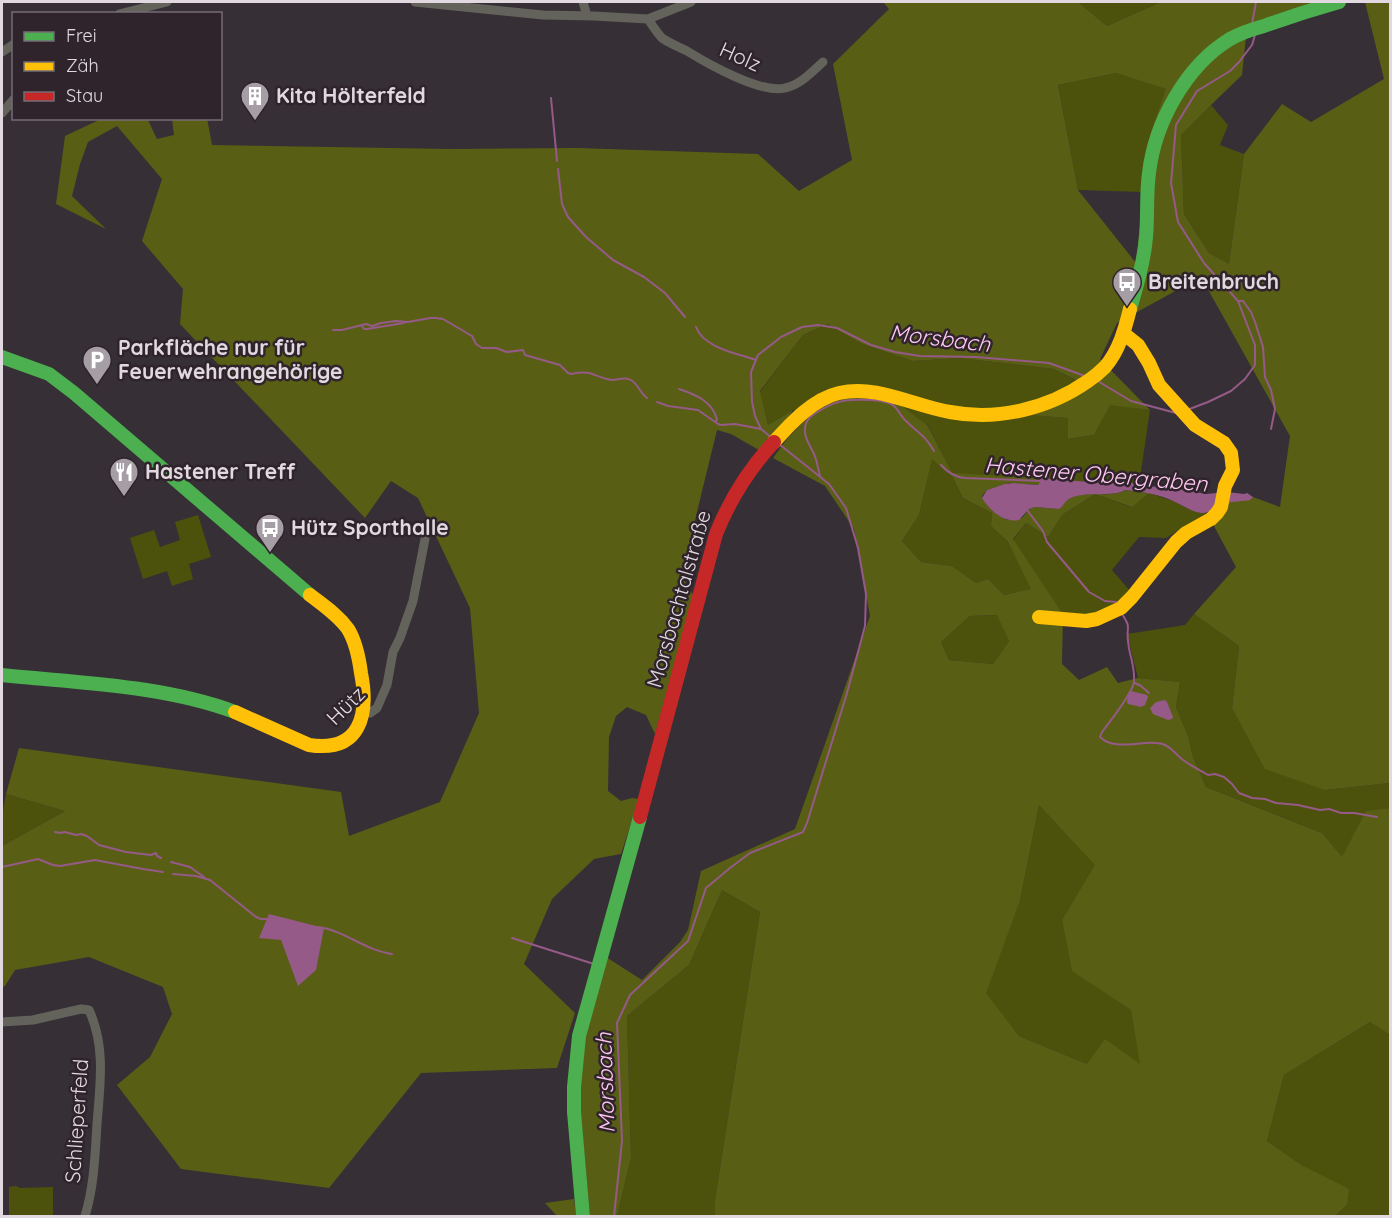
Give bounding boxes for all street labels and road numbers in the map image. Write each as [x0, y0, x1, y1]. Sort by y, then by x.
street label: Holz [716, 36, 765, 77]
street label: Morsbachtalstraße [640, 507, 716, 690]
street label: Hütz [320, 680, 370, 730]
street label: Schlieperfeld [59, 1058, 93, 1184]

